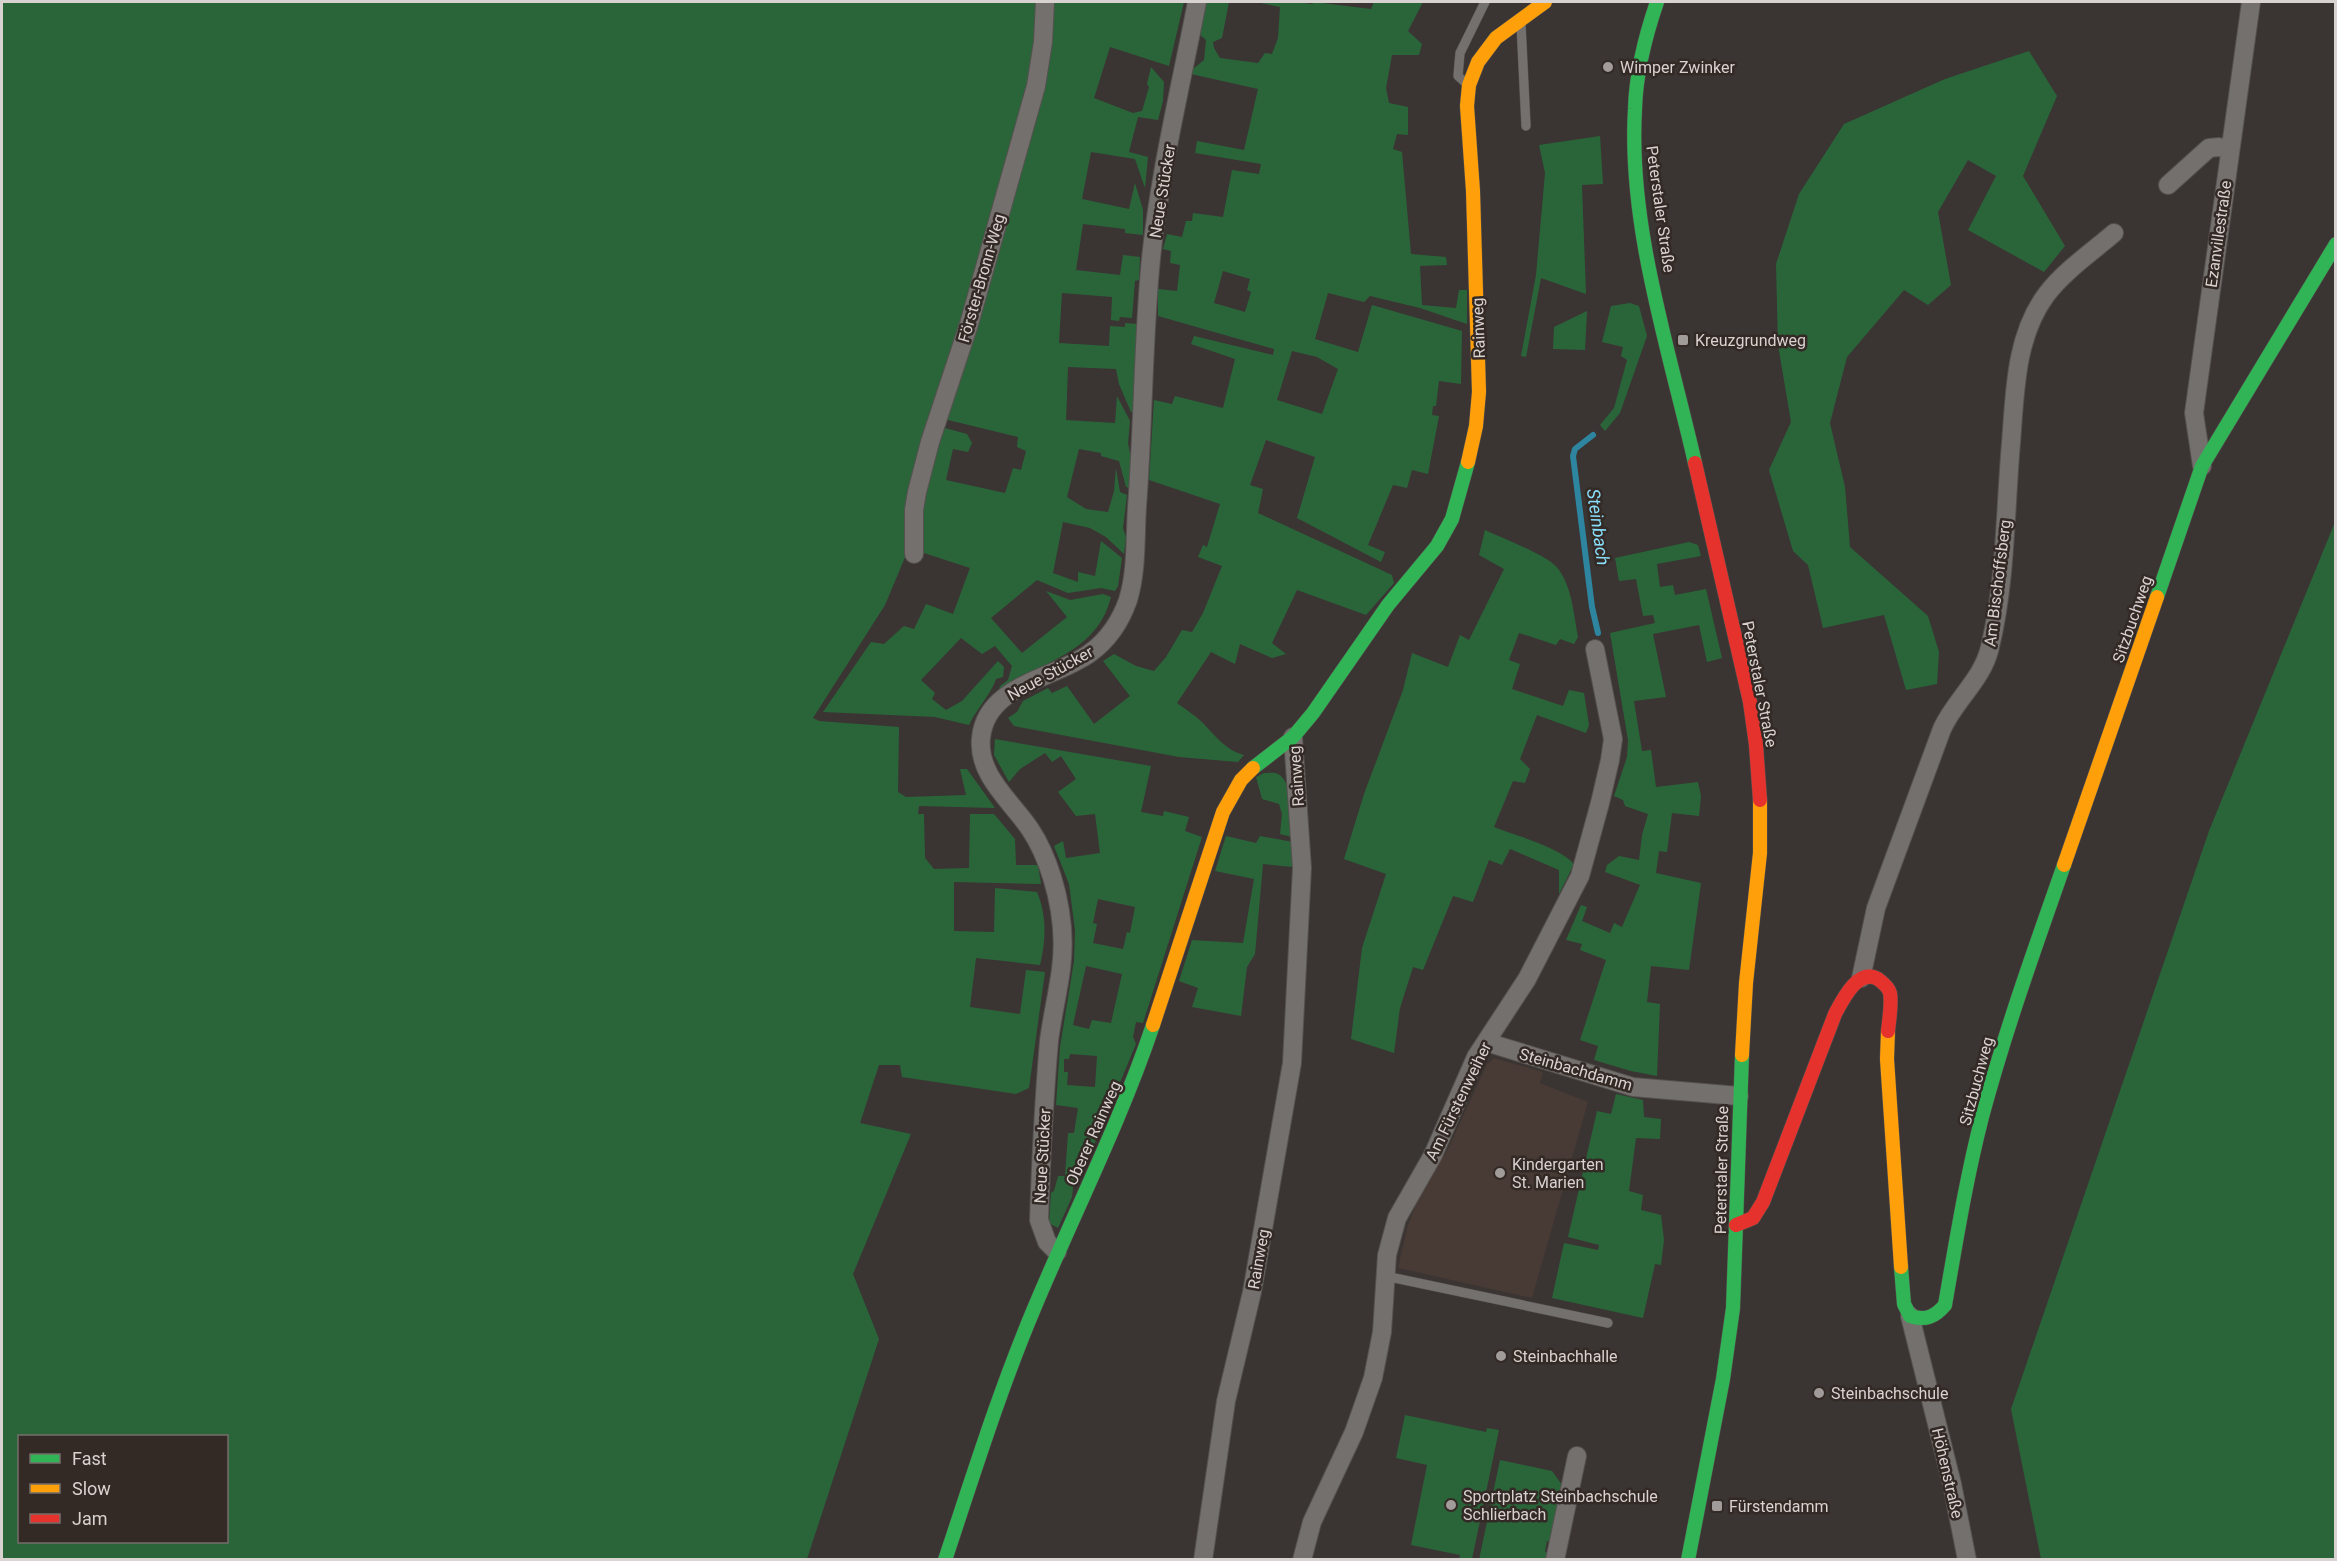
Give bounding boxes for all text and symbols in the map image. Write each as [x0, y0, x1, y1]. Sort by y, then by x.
place label: Wimper Zwinker [1620, 58, 1736, 77]
marker: Wimper Zwinker [1601, 60, 1615, 74]
street label: Neue Stücker [1146, 142, 1179, 239]
street label: Peterstaler Straße [1642, 144, 1679, 274]
street label: Ezanvillestraße [2202, 179, 2235, 289]
street label: Förster-Bronn-Weg [954, 212, 1009, 345]
street label: Rainweg [1468, 297, 1489, 359]
place label: Kreuzgrundweg [1695, 331, 1806, 350]
marker: Kreuzgrundweg [1676, 333, 1690, 347]
water label: Steinbach [1583, 487, 1614, 567]
street label: Am Bischoffsberg [1980, 518, 2015, 648]
street label: Sitzbuchweg [2109, 573, 2156, 665]
street label: Peterstaler Straße [1738, 619, 1781, 749]
street label: Neue Stücker [1004, 642, 1097, 705]
street label: Rainweg [1285, 745, 1308, 807]
street label: Sitzbuchweg [1956, 1035, 1997, 1128]
street label: Am Fürstenweiher [1422, 1038, 1496, 1163]
street label: Steinbachdamm [1517, 1044, 1635, 1095]
street label: Oberer Rainweg [1062, 1078, 1125, 1188]
street label: Peterstaler Straße [1711, 1106, 1732, 1234]
street label: Neue Stücker [1031, 1108, 1055, 1204]
place label: Kindergarten St. Marien [1512, 1155, 1604, 1192]
marker: Kindergarten St. Marien [1493, 1166, 1507, 1180]
street label: Rainweg [1244, 1228, 1273, 1291]
place label: Steinbachhalle [1513, 1347, 1618, 1366]
marker: Steinbachhalle [1494, 1349, 1508, 1363]
place label: Steinbachschule [1831, 1384, 1948, 1403]
marker: Steinbachschule [1812, 1386, 1826, 1400]
street label: Höhenstraße [1928, 1426, 1967, 1520]
legend [18, 1435, 228, 1543]
text: Fast [72, 1448, 107, 1469]
text: Slow [72, 1478, 111, 1499]
place label: Sportplatz Steinbachschule Schlierbach [1463, 1487, 1658, 1524]
place label: Fürstendamm [1729, 1497, 1829, 1516]
marker: Sportplatz Steinbachschule Schlierbach [1444, 1498, 1458, 1512]
marker: Fürstendamm [1710, 1499, 1724, 1513]
text: Jam [72, 1508, 108, 1529]

